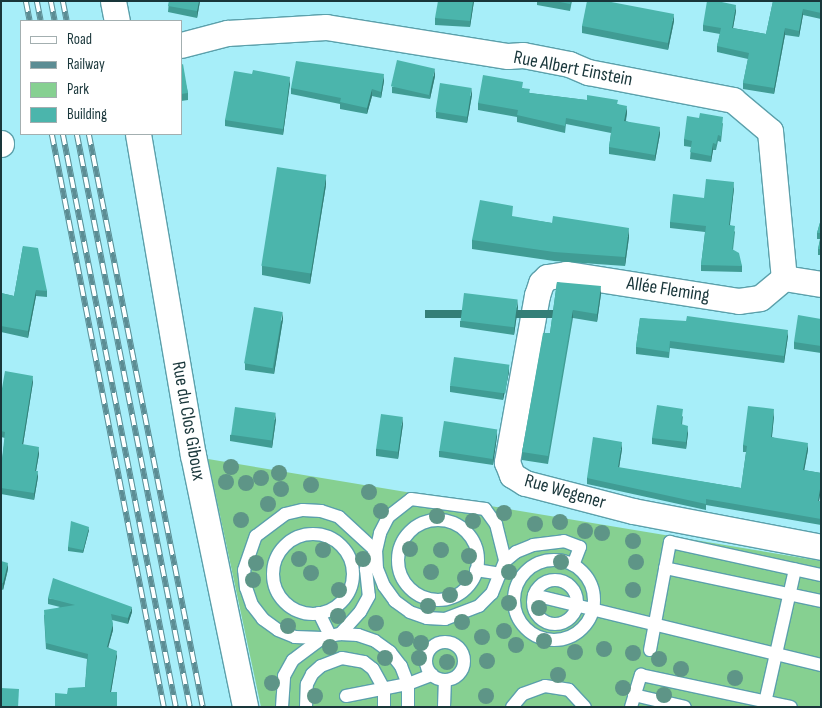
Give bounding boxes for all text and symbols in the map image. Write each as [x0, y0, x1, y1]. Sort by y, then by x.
legend [20, 20, 182, 135]
text: Road [67, 30, 92, 49]
street label: Rue Albert Einstein [512, 46, 634, 92]
text: Railway [67, 55, 105, 74]
text: Park [67, 80, 89, 99]
text: Building [67, 105, 107, 124]
street label: Allée Fleming [625, 272, 711, 308]
street label: Rue du Clos Giboux [166, 360, 210, 482]
street label: Rue Wegener [522, 470, 608, 514]

